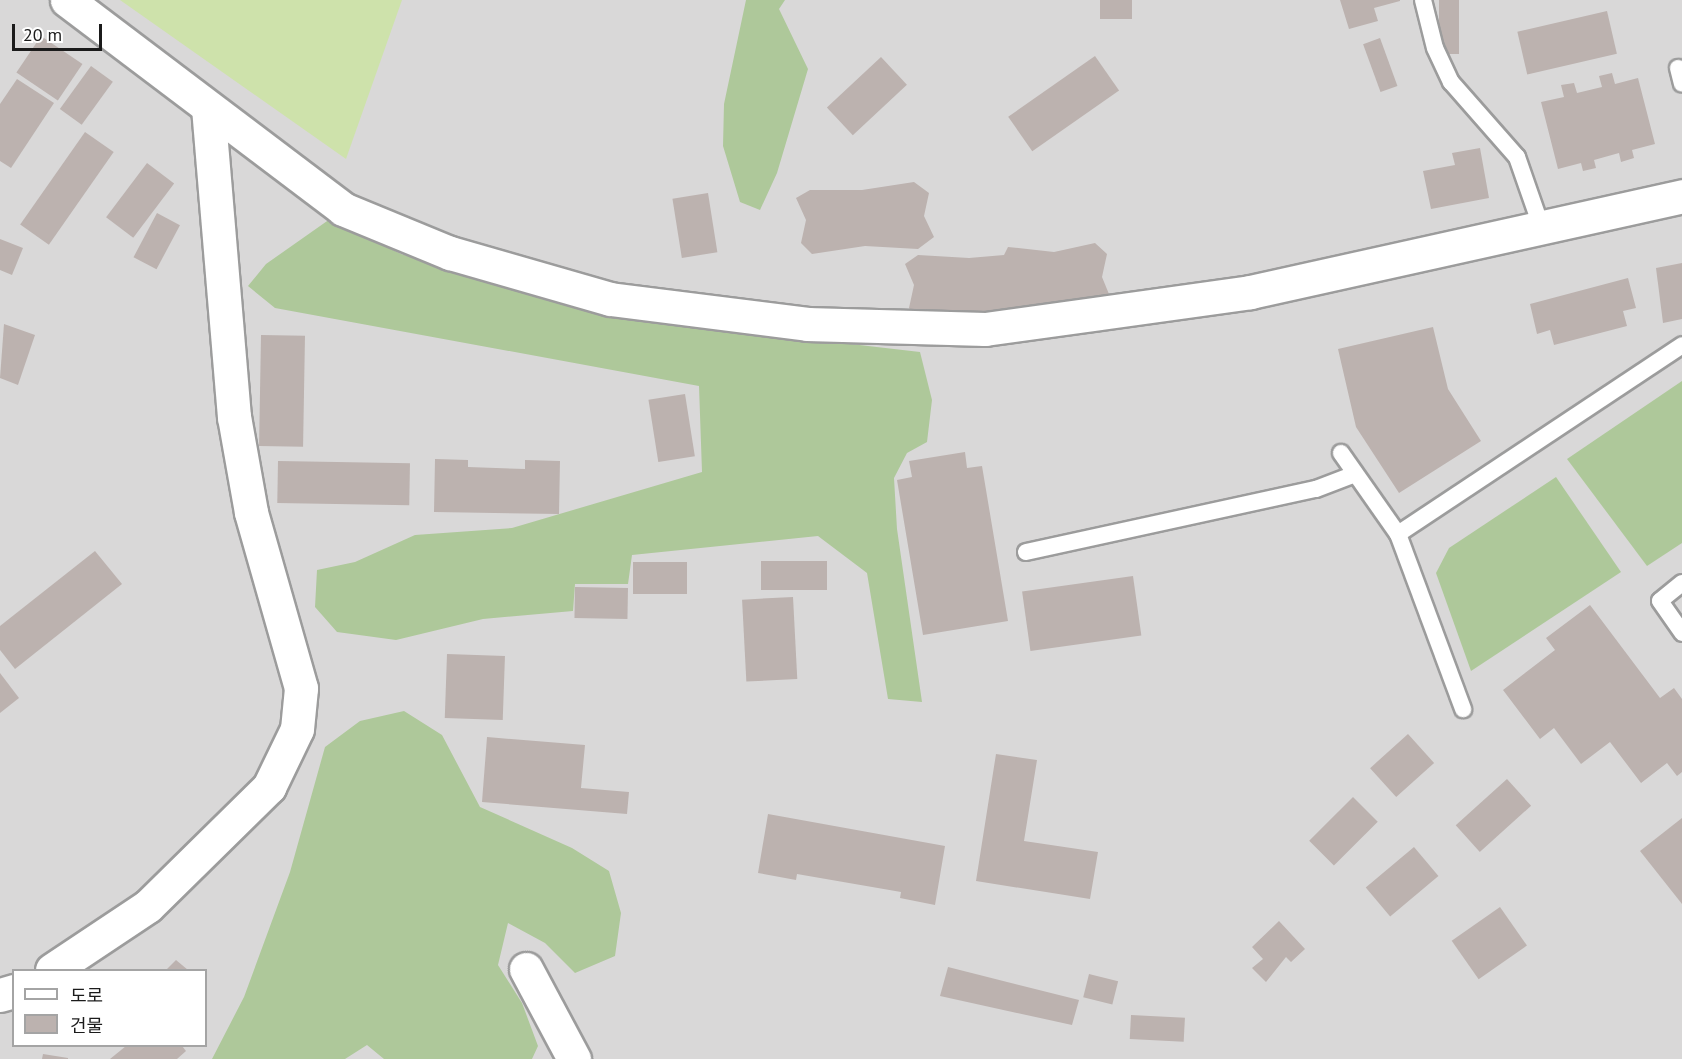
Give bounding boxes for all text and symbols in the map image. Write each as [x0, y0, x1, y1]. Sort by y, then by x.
scale bar [15, 12, 105, 50]
text: 20 m [23, 23, 62, 46]
legend [12, 969, 207, 1047]
text: 도로 [70, 984, 103, 1007]
text: 건물 [70, 1014, 103, 1037]

